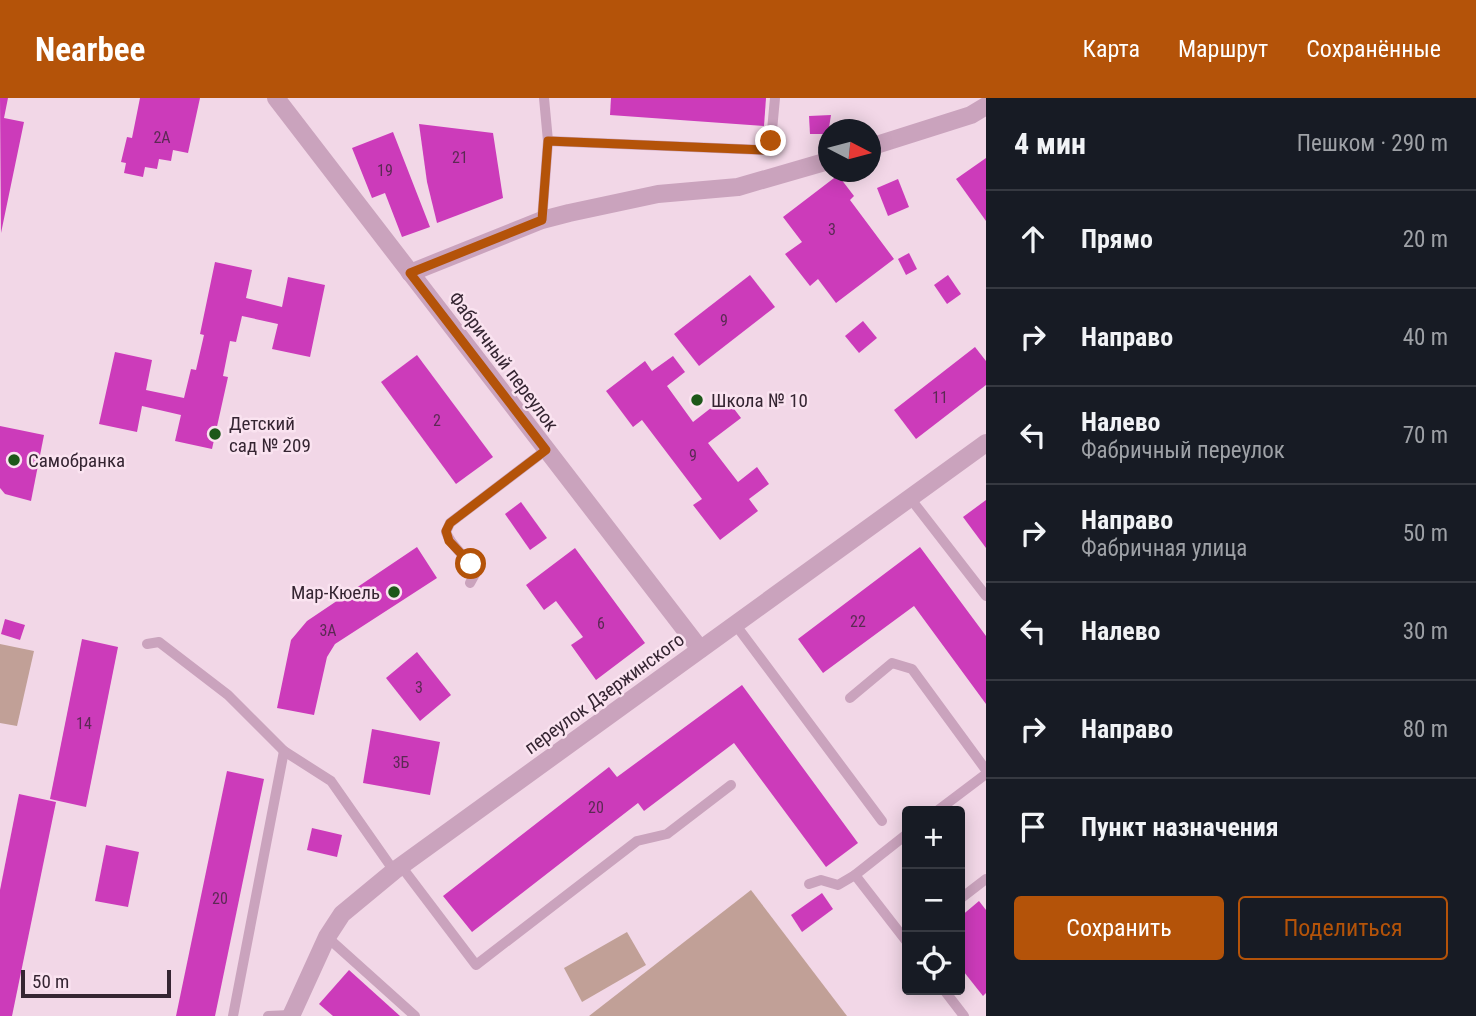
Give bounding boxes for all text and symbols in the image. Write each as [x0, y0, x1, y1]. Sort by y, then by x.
text: Nearbee [35, 30, 145, 69]
text: Карта [1083, 35, 1140, 63]
text: Маршрут [1178, 35, 1268, 63]
text: Сохранённые [1306, 35, 1441, 63]
north arrow [818, 119, 881, 182]
route end [755, 125, 786, 156]
text: 4 мин [1014, 126, 1086, 161]
house number: 2А [153, 128, 171, 147]
text: Пешком · 290 m [1297, 130, 1448, 157]
house number: 21 [452, 148, 468, 167]
house number: 19 [377, 161, 393, 180]
house number: 3 [828, 220, 836, 239]
icon: ahead [1014, 220, 1052, 258]
text: Прямо [1081, 224, 1153, 254]
text: 20 m [1403, 226, 1448, 253]
street label: Фабричный переулок [444, 287, 563, 435]
house number: 9 [720, 311, 728, 330]
icon: right [1014, 318, 1052, 356]
text: Направо [1081, 322, 1173, 352]
text: 40 m [1403, 324, 1448, 351]
house number: 11 [932, 388, 948, 407]
place label: Школа № 10 [711, 389, 808, 412]
marker: Школа № 10 [689, 392, 705, 408]
text: Налево [1081, 407, 1161, 437]
house number: 2 [433, 411, 441, 430]
place label: Детский сад № 209 [229, 412, 311, 457]
icon: left [1014, 416, 1052, 454]
text: 70 m [1403, 422, 1448, 449]
marker: Детский сад № 209 [207, 426, 223, 442]
text: Фабричный переулок [1081, 437, 1285, 464]
house number: 9 [689, 446, 697, 465]
place label: Самобранка [28, 449, 125, 472]
marker: Самобранка [6, 452, 22, 468]
text: Направо [1081, 505, 1173, 535]
icon: right [1014, 514, 1052, 552]
text: 50 m [1403, 520, 1448, 547]
text: Фабричная улица [1081, 535, 1247, 562]
route start [455, 548, 486, 579]
place label: Мар-Кюель [291, 581, 380, 604]
marker: Мар-Кюель [386, 584, 402, 600]
house number: 22 [850, 612, 866, 631]
icon: left [1014, 612, 1052, 650]
house number: 6 [597, 614, 605, 633]
text: Налево [1081, 616, 1161, 646]
text: 30 m [1403, 618, 1448, 645]
house number: 3А [319, 621, 337, 640]
street label: переулок Дзержинского [520, 628, 689, 759]
house number: 3 [415, 678, 423, 697]
icon: right [1014, 710, 1052, 748]
house number: 14 [76, 714, 92, 733]
text: Направо [1081, 714, 1173, 744]
text: 80 m [1403, 716, 1448, 743]
house number: 3Б [393, 753, 410, 772]
house number: 20 [588, 798, 604, 817]
map controls [902, 806, 965, 995]
button: + [902, 806, 965, 869]
icon: arrive [1014, 808, 1052, 846]
text: Пункт назначения [1081, 812, 1279, 842]
button: − [902, 869, 965, 932]
house number: 20 [212, 889, 228, 908]
button: Сохранить [1014, 896, 1224, 960]
button: Поделиться [1238, 896, 1448, 960]
button: locate [902, 932, 965, 995]
scale bar [21, 967, 172, 999]
text: 50 m [32, 970, 69, 993]

